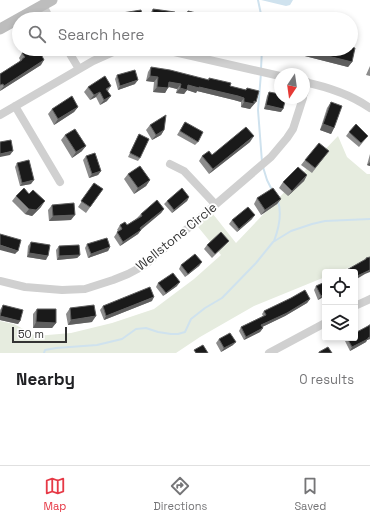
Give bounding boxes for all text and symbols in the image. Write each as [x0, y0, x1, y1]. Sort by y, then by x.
search box [12, 12, 358, 56]
icon: search [26, 23, 48, 45]
text: Search here [58, 25, 144, 44]
north arrow [274, 68, 310, 104]
street label: Wellstone Circle [132, 198, 220, 274]
map controls [322, 269, 358, 341]
button: locate [322, 269, 358, 305]
button: layers [322, 305, 358, 341]
scale bar [12, 325, 67, 344]
text: 50 m [18, 327, 44, 341]
text: Nearby [16, 368, 75, 390]
text: 0 results [299, 371, 354, 388]
tab: Map [44, 475, 66, 513]
tab: Directions [153, 475, 207, 513]
tab: Saved [294, 475, 326, 513]

